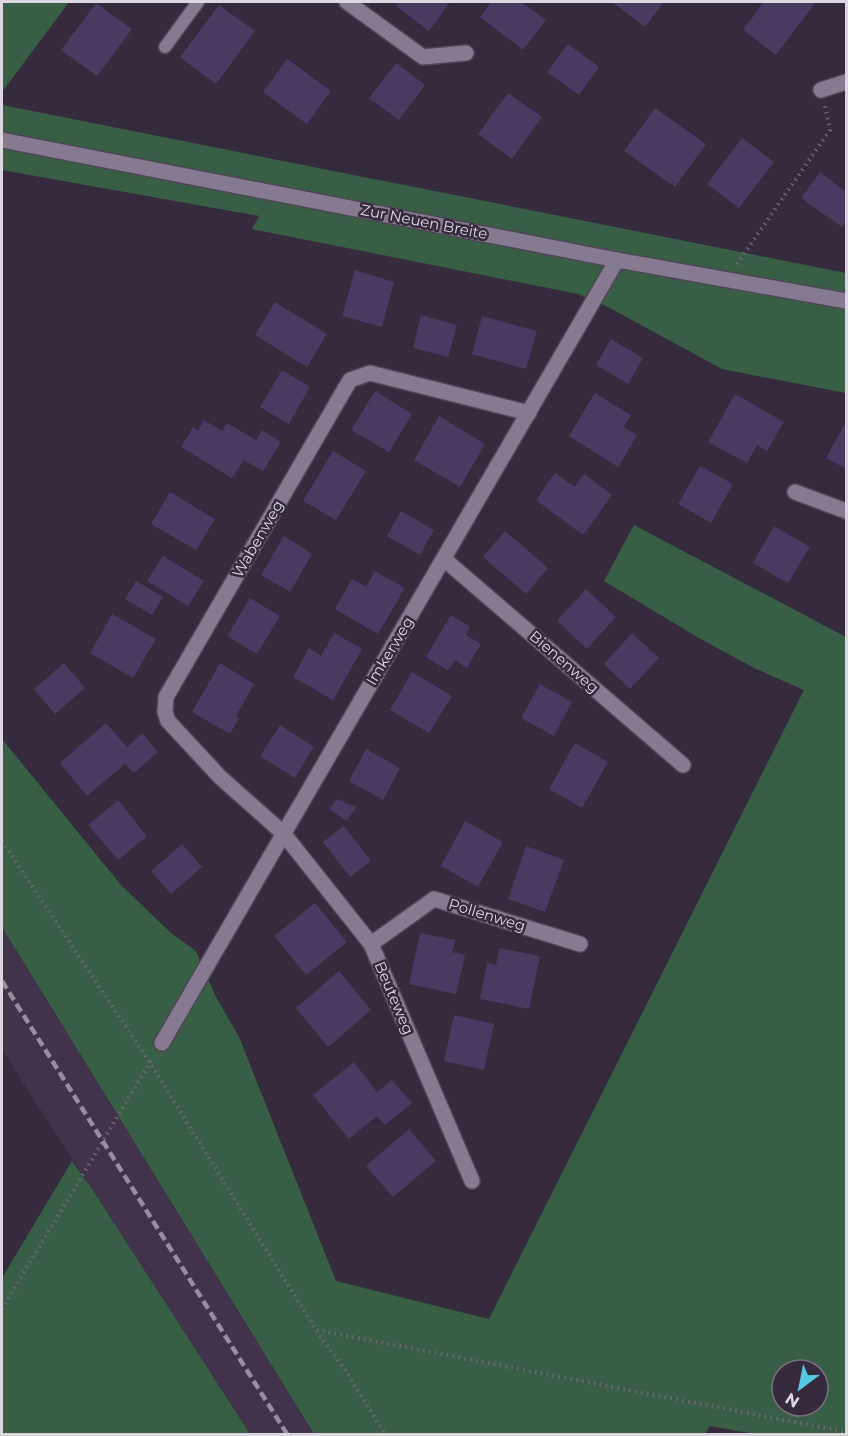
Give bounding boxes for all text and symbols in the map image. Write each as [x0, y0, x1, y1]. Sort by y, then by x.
street label: Zur Neuen Breite [359, 200, 489, 243]
street label: Wabenweg [228, 497, 287, 581]
street label: Imkerweg [362, 613, 417, 689]
street label: Bienenweg [526, 626, 603, 697]
street label: Pollenweg [446, 894, 528, 935]
street label: Beuteweg [371, 958, 418, 1037]
north arrow [770, 1358, 830, 1418]
text: N [782, 1389, 803, 1412]

